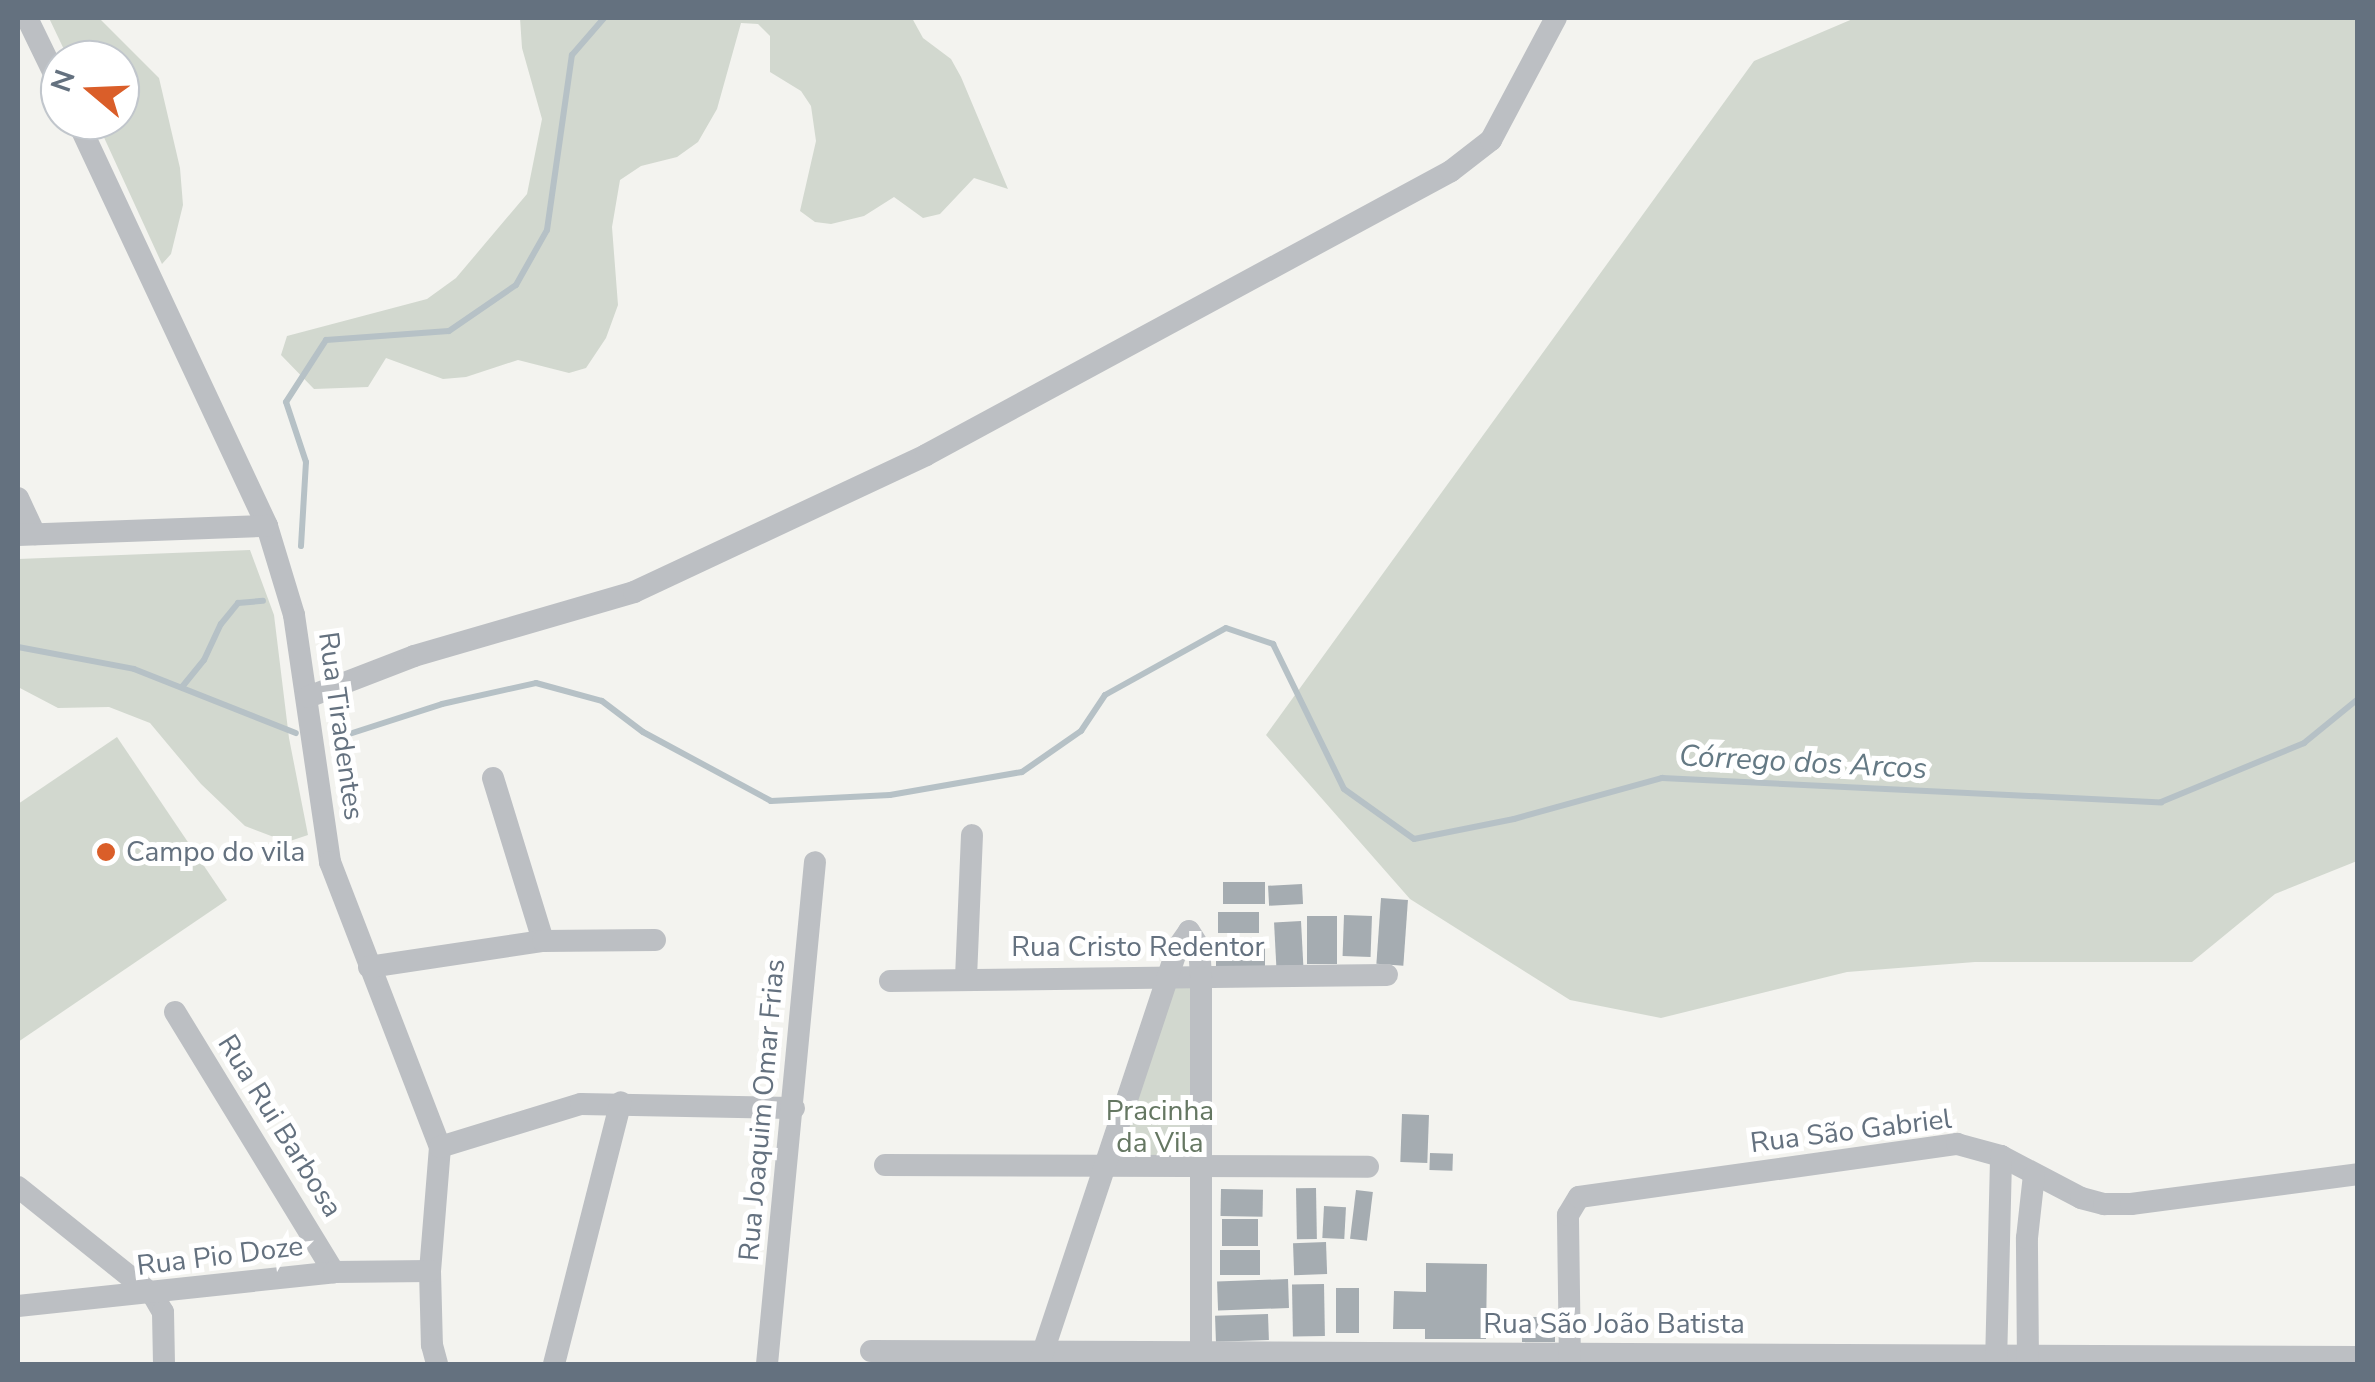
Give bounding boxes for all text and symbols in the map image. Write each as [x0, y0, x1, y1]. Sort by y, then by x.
north arrow [40, 40, 140, 140]
text: N [42, 65, 85, 97]
street label: Rua Tiradentes [311, 630, 371, 822]
water label: Córrego dos Arcos [1678, 739, 1928, 787]
place label: Campo do vila [126, 835, 305, 869]
marker: Campo do vila [95, 841, 117, 863]
street label: Rua Cristo Redentor [1011, 930, 1265, 964]
street label: Rua Joaquim Omar Frias [732, 958, 792, 1262]
street label: Rua Rui Barbosa [210, 1029, 350, 1223]
park label: Pracinha da Vila [1106, 1094, 1214, 1160]
street label: Rua São Gabriel [1748, 1102, 1954, 1160]
street label: Rua Pio Doze [135, 1229, 305, 1283]
street label: Rua São João Batista [1483, 1307, 1745, 1341]

